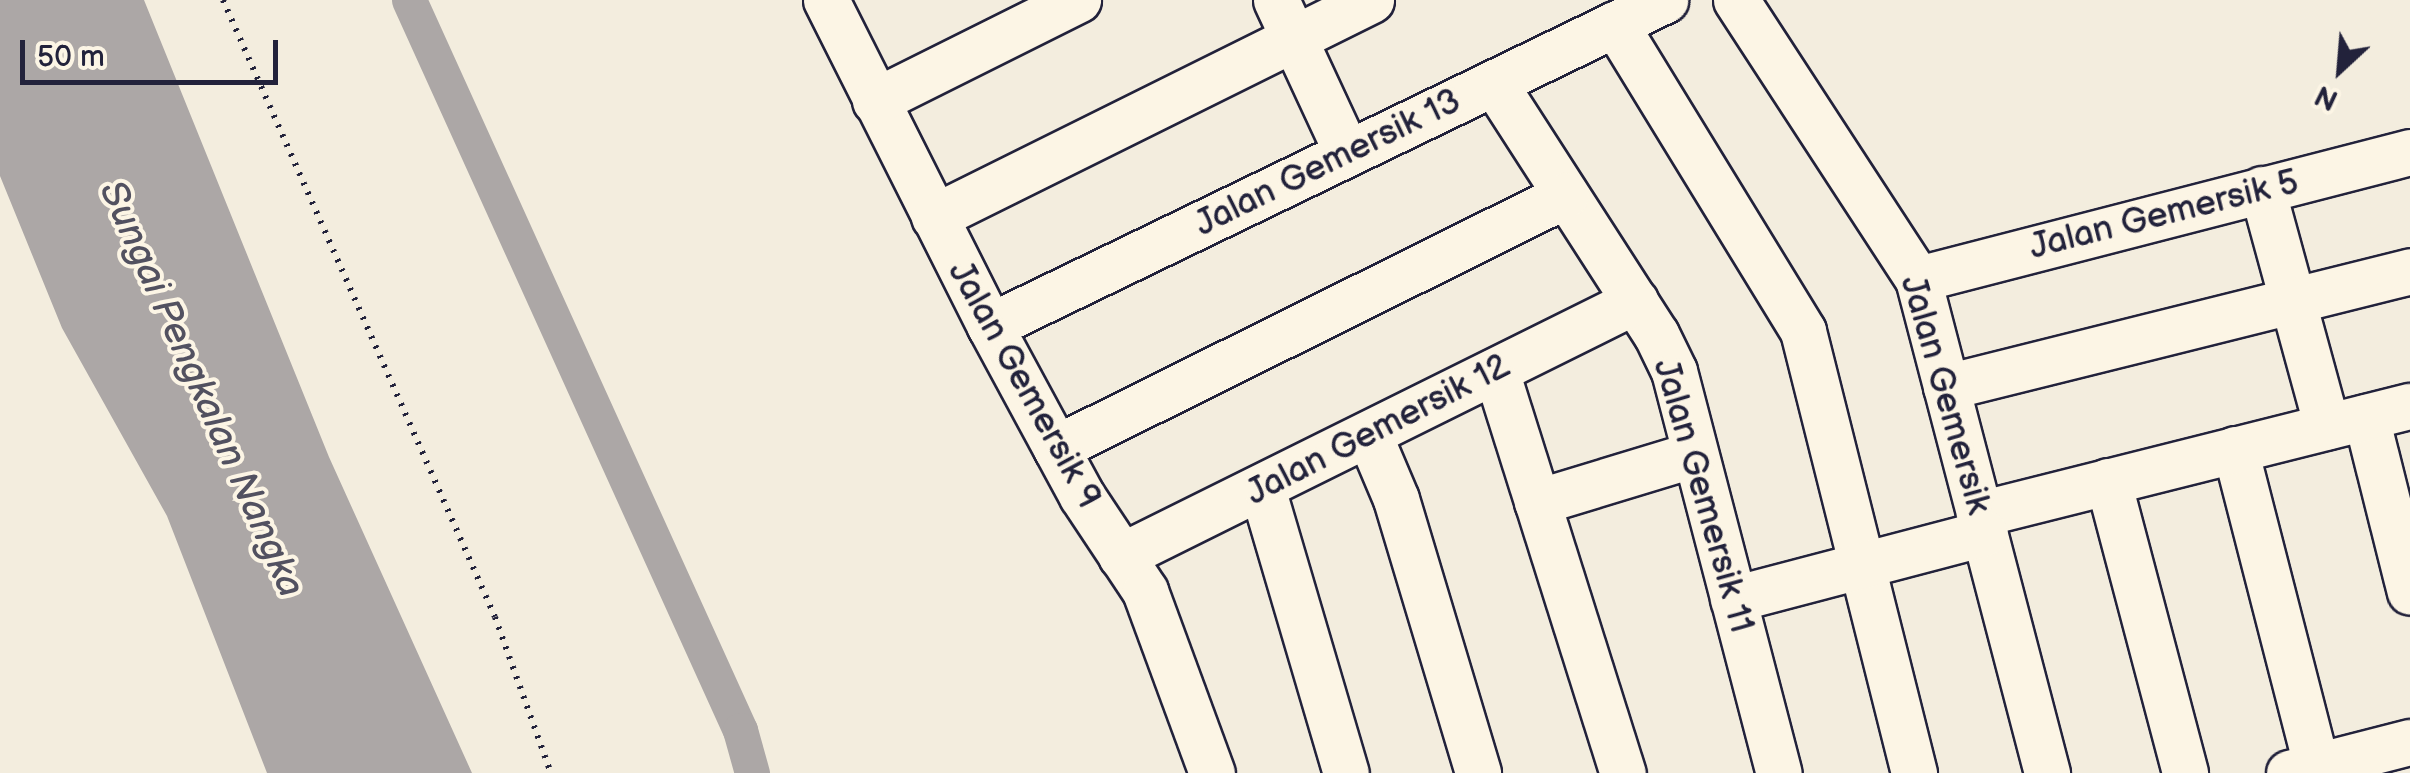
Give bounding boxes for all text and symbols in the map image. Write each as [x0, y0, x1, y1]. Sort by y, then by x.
scale bar [25, 20, 282, 82]
north arrow [2290, 20, 2390, 120]
text: 50 m [37, 39, 105, 75]
text: N [2310, 78, 2343, 117]
street label: Jalan Gemersik 13 [1188, 80, 1468, 246]
street label: Jalan Gemersik 5 [2025, 161, 2303, 269]
water label: Sungai Pengkalan Nangka [89, 174, 313, 604]
street label: Jalan Gemersik 9 [939, 254, 1109, 516]
street label: Jalan Gemersik [1891, 271, 1999, 519]
street label: Jalan Gemersik 12 [1239, 346, 1517, 514]
street label: Jalan Gemersik 11 [1644, 354, 1762, 638]

